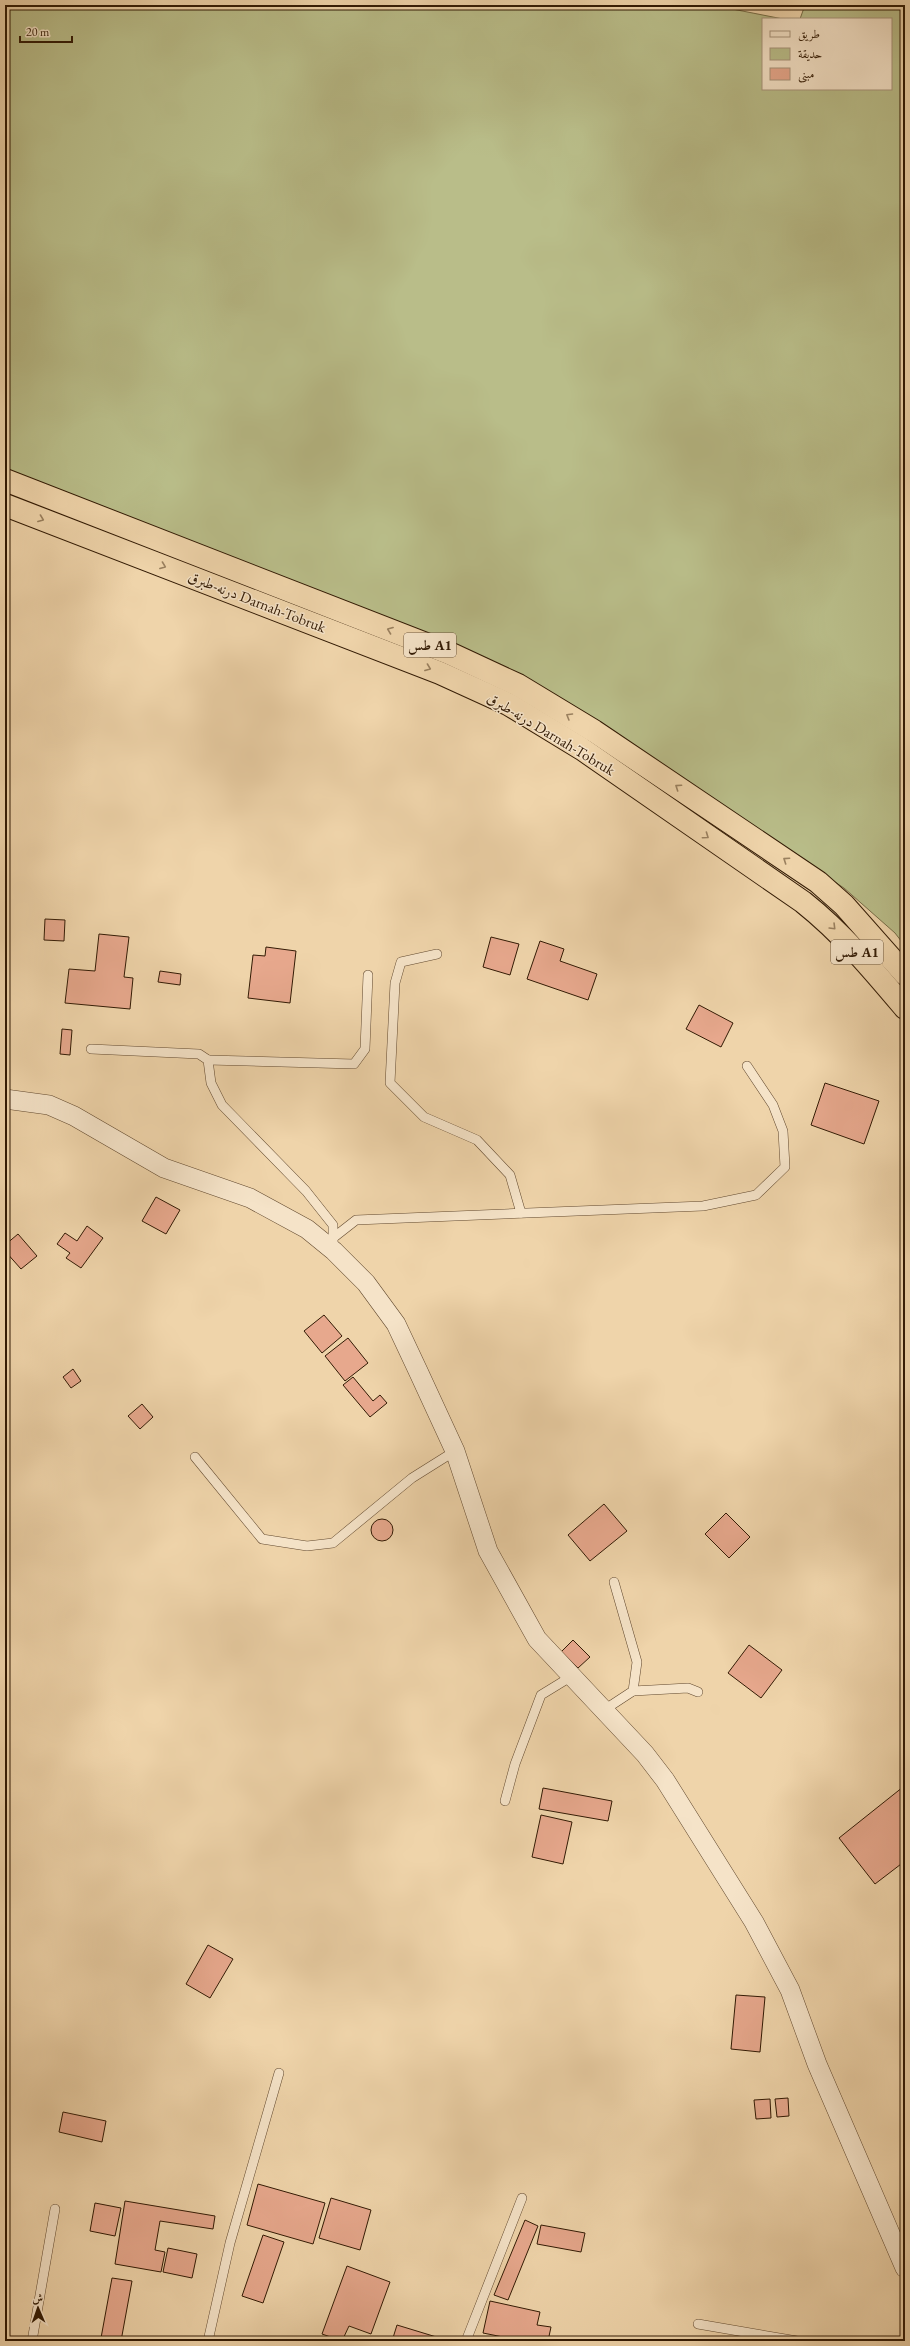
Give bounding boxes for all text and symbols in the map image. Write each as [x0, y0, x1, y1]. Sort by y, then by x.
scale bar [20, 18, 72, 44]
legend [762, 18, 892, 90]
text: 20 m [26, 24, 50, 40]
text: طريق [798, 26, 820, 42]
text: حديقة [798, 46, 822, 62]
text: مبنى [798, 66, 814, 83]
one-way arrow [38, 514, 45, 522]
one-way arrow [159, 561, 166, 569]
street label: درنه-طبرق Darnah-Tobruk [186, 566, 330, 637]
one-way arrow [386, 626, 393, 634]
road number: طس A1 [404, 633, 456, 657]
one-way arrow [424, 663, 431, 671]
street label: درنه-طبرق Darnah-Tobruk [484, 688, 620, 780]
one-way arrow [566, 713, 573, 721]
one-way arrow [675, 785, 682, 792]
one-way arrow [702, 831, 709, 839]
one-way arrow [783, 857, 790, 865]
one-way arrow [828, 922, 835, 930]
road number: طس A1 [831, 940, 883, 964]
north arrow [18, 2288, 58, 2328]
text: ش [32, 2291, 43, 2305]

